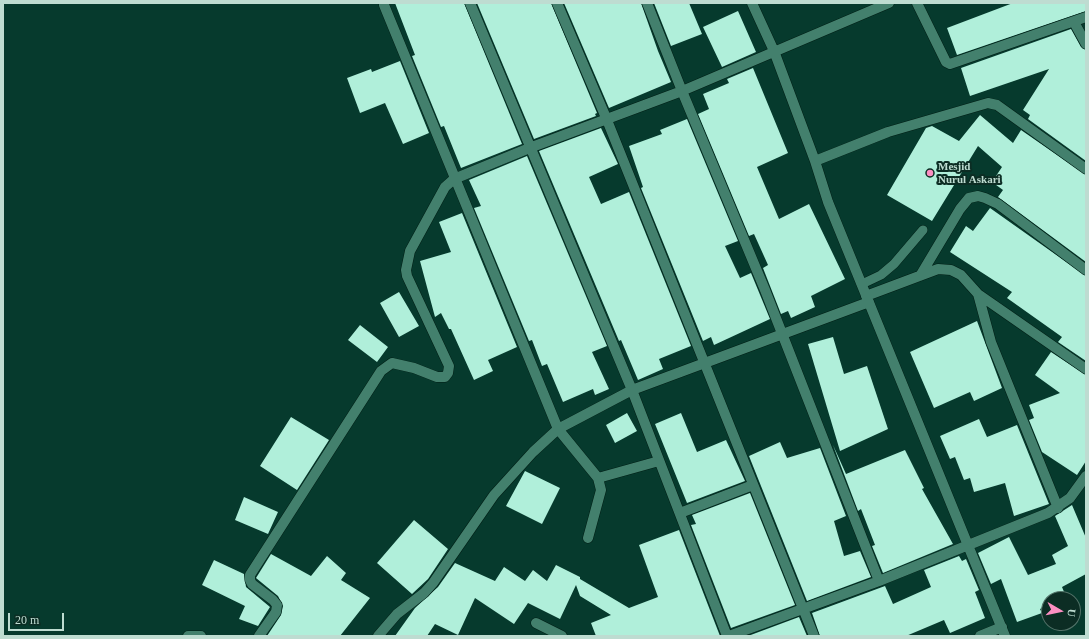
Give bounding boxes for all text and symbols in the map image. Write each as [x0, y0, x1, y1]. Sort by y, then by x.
place label: Mesjid Nurul Askari [938, 160, 1001, 186]
marker: Mesjid Nurul Askari [925, 168, 935, 178]
north arrow [1041, 591, 1081, 631]
scale bar [10, 605, 66, 631]
text: U [1065, 608, 1078, 618]
text: 20 m [15, 613, 39, 627]

